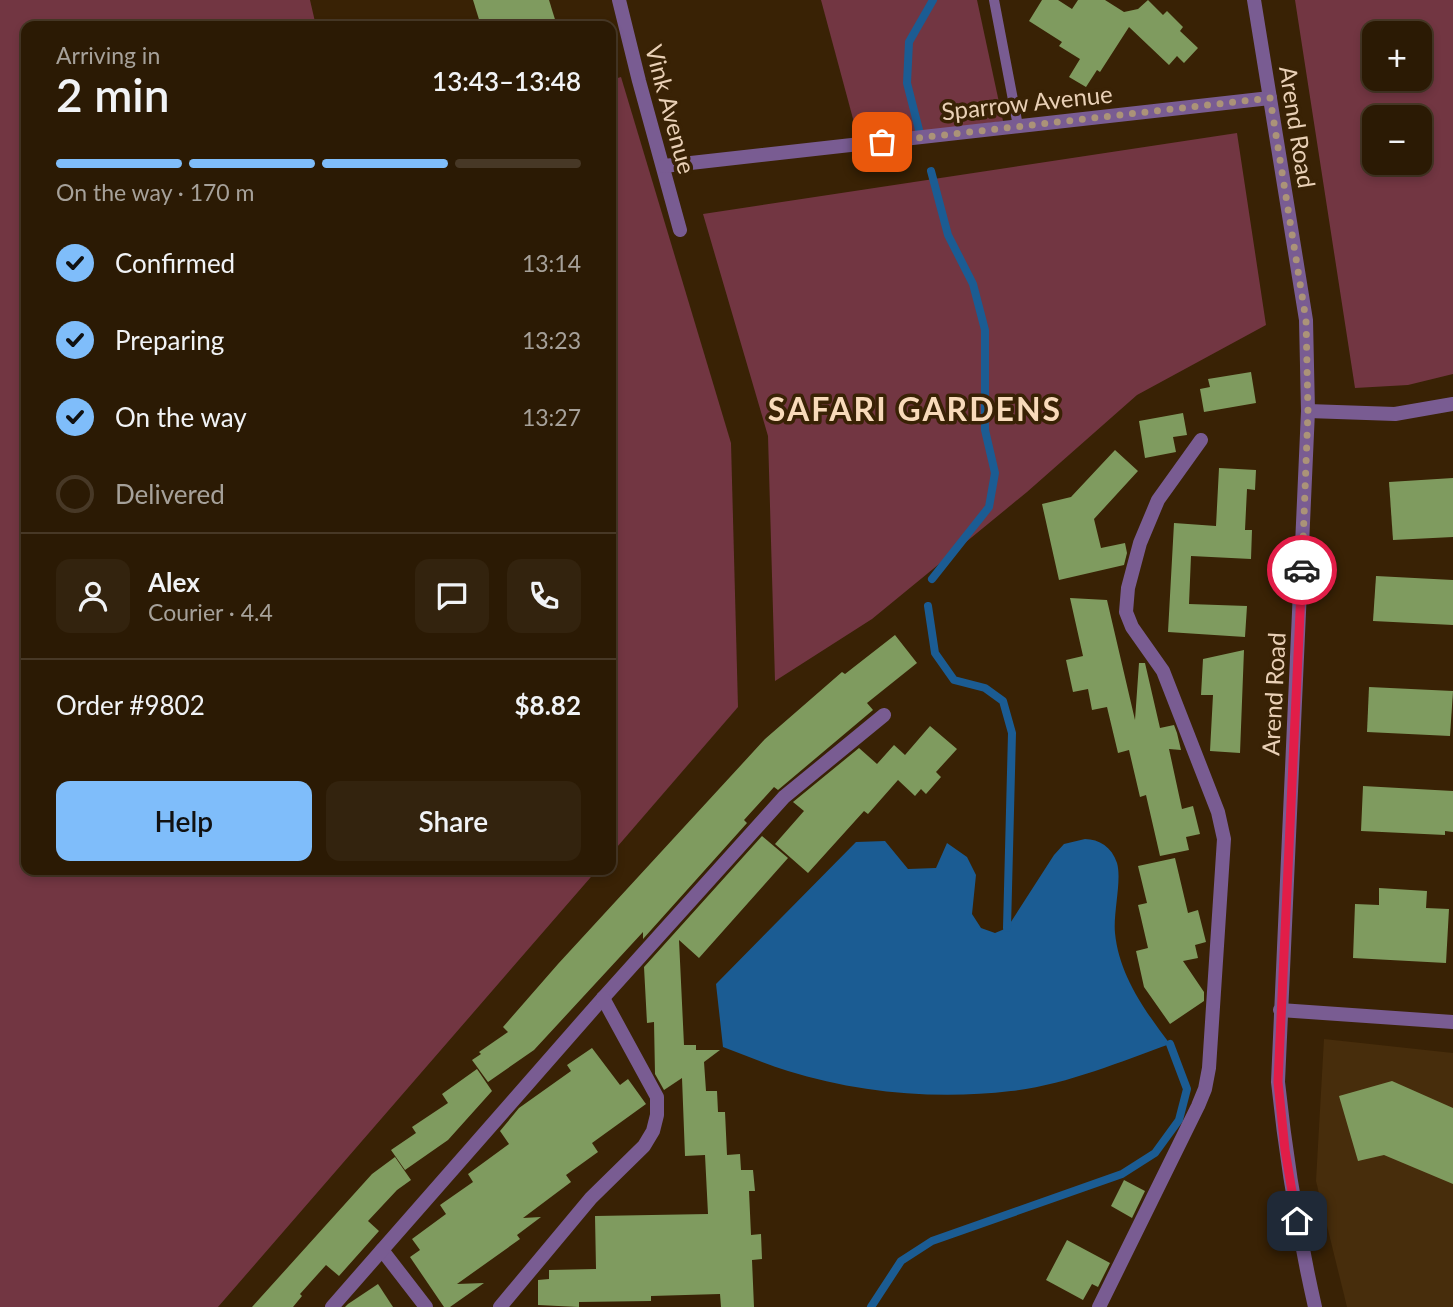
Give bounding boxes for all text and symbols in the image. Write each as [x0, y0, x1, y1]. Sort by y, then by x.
map controls [1362, 21, 1432, 175]
button: + [1362, 21, 1432, 91]
text: Arriving in [56, 41, 160, 69]
street label: Vink Avenue [640, 41, 702, 177]
street label: Arend Road [1274, 64, 1322, 190]
text: 13:43–13:48 [432, 65, 581, 97]
text: 2 min [56, 67, 170, 122]
street label: Sparrow Avenue [940, 79, 1114, 125]
button: − [1362, 105, 1432, 175]
pin [852, 112, 912, 172]
icon: bag [863, 123, 901, 161]
text: On the way · 170 m [56, 178, 255, 206]
icon: check [56, 244, 94, 282]
text: Confirmed [115, 247, 235, 279]
text: 13:14 [522, 249, 581, 277]
icon: check [56, 321, 94, 359]
text: Preparing [115, 324, 224, 356]
text: 13:23 [522, 326, 581, 354]
district label: SAFARI GARDENS [768, 389, 1062, 428]
icon: check [56, 398, 94, 436]
text: On the way [115, 401, 247, 433]
text: 13:27 [522, 403, 581, 431]
text: Delivered [115, 478, 225, 510]
courier [1267, 535, 1337, 605]
icon: car [1283, 551, 1321, 589]
button: person [56, 559, 130, 633]
button: chat [415, 559, 489, 633]
button: phone [507, 559, 581, 633]
text: Alex [148, 566, 200, 598]
text: Courier · 4.4 [148, 598, 273, 626]
street label: Arend Road [1255, 632, 1291, 756]
text: Order #9802 [56, 689, 205, 721]
text: $8.82 [515, 689, 581, 721]
button: Help [56, 781, 312, 861]
button: Share [326, 781, 581, 861]
pin [1267, 1191, 1327, 1251]
icon: home [1278, 1202, 1316, 1240]

